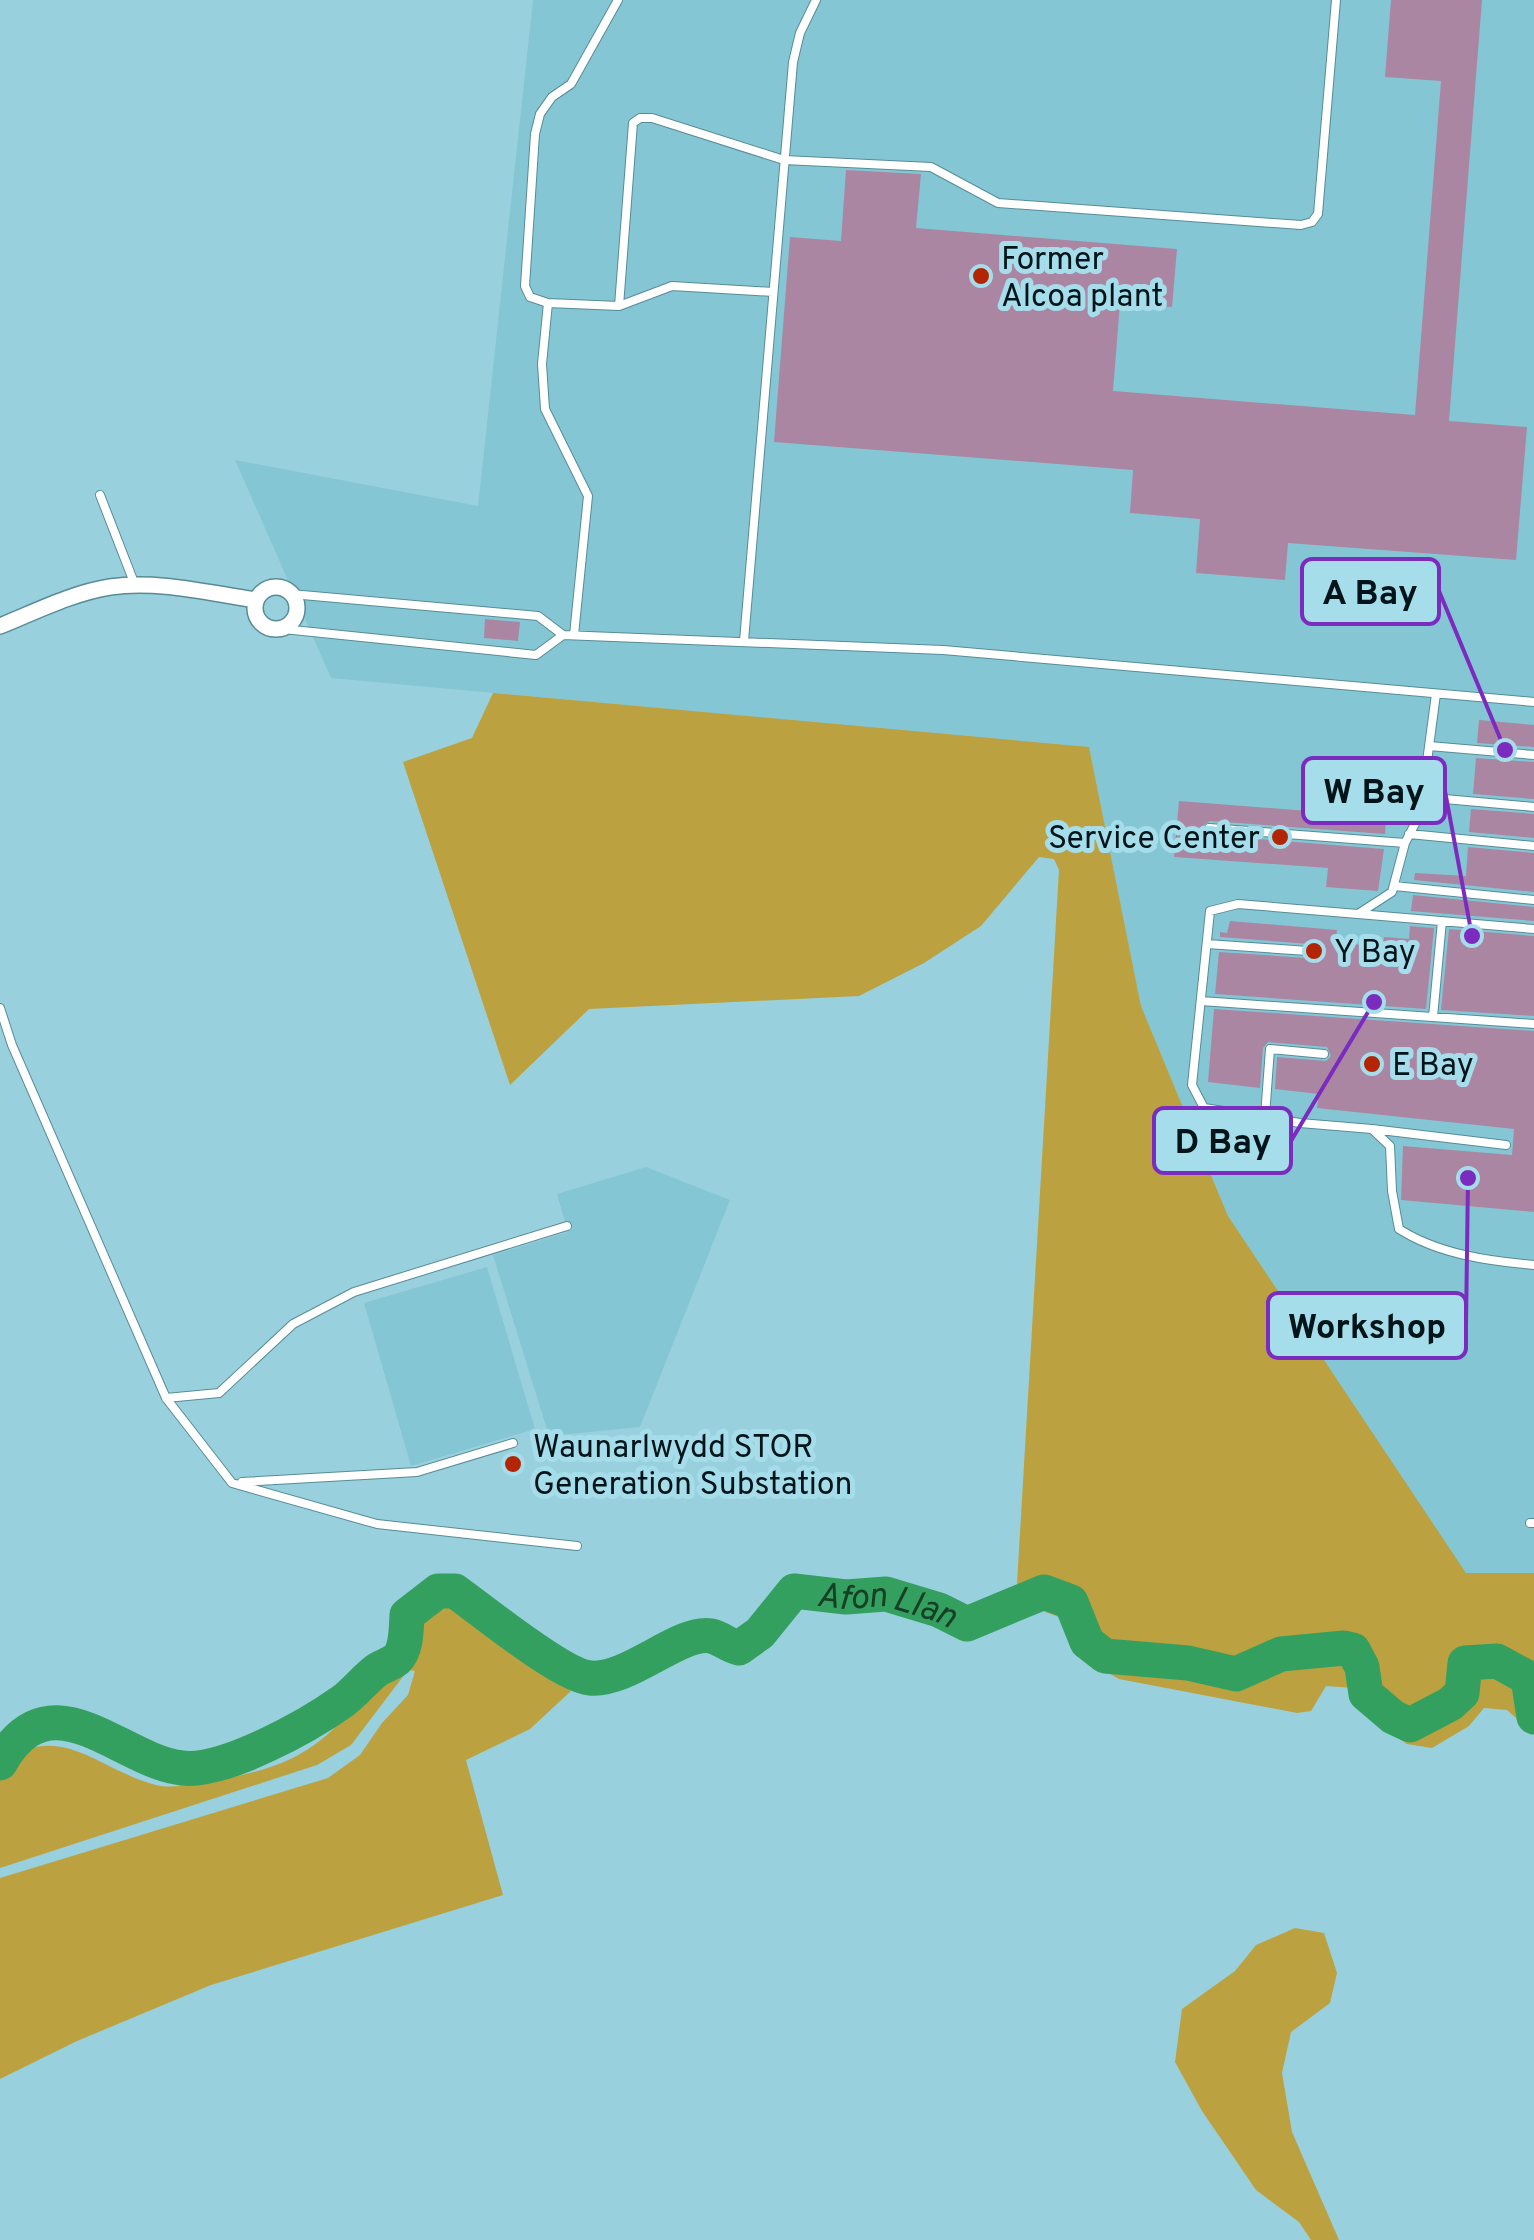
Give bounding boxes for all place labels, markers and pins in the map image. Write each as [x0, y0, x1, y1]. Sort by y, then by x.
place label: Former Alcoa plant [1001, 241, 1163, 318]
marker: Former Alcoa plant [970, 265, 992, 287]
callout: A Bay [1302, 559, 1439, 624]
callout: W Bay [1303, 758, 1445, 823]
place label: Service Center [1048, 820, 1260, 860]
marker: Service Center [1269, 826, 1291, 848]
place label: Y Bay [1334, 934, 1416, 974]
marker: Y Bay [1303, 940, 1325, 962]
place label: E Bay [1392, 1047, 1474, 1087]
marker: E Bay [1361, 1053, 1383, 1075]
callout: D Bay [1154, 1108, 1291, 1173]
callout: Workshop [1268, 1293, 1466, 1358]
place label: Waunarlwydd STOR Generation Substation [533, 1429, 853, 1506]
marker: Waunarlwydd STOR Generation Substation [502, 1453, 524, 1475]

